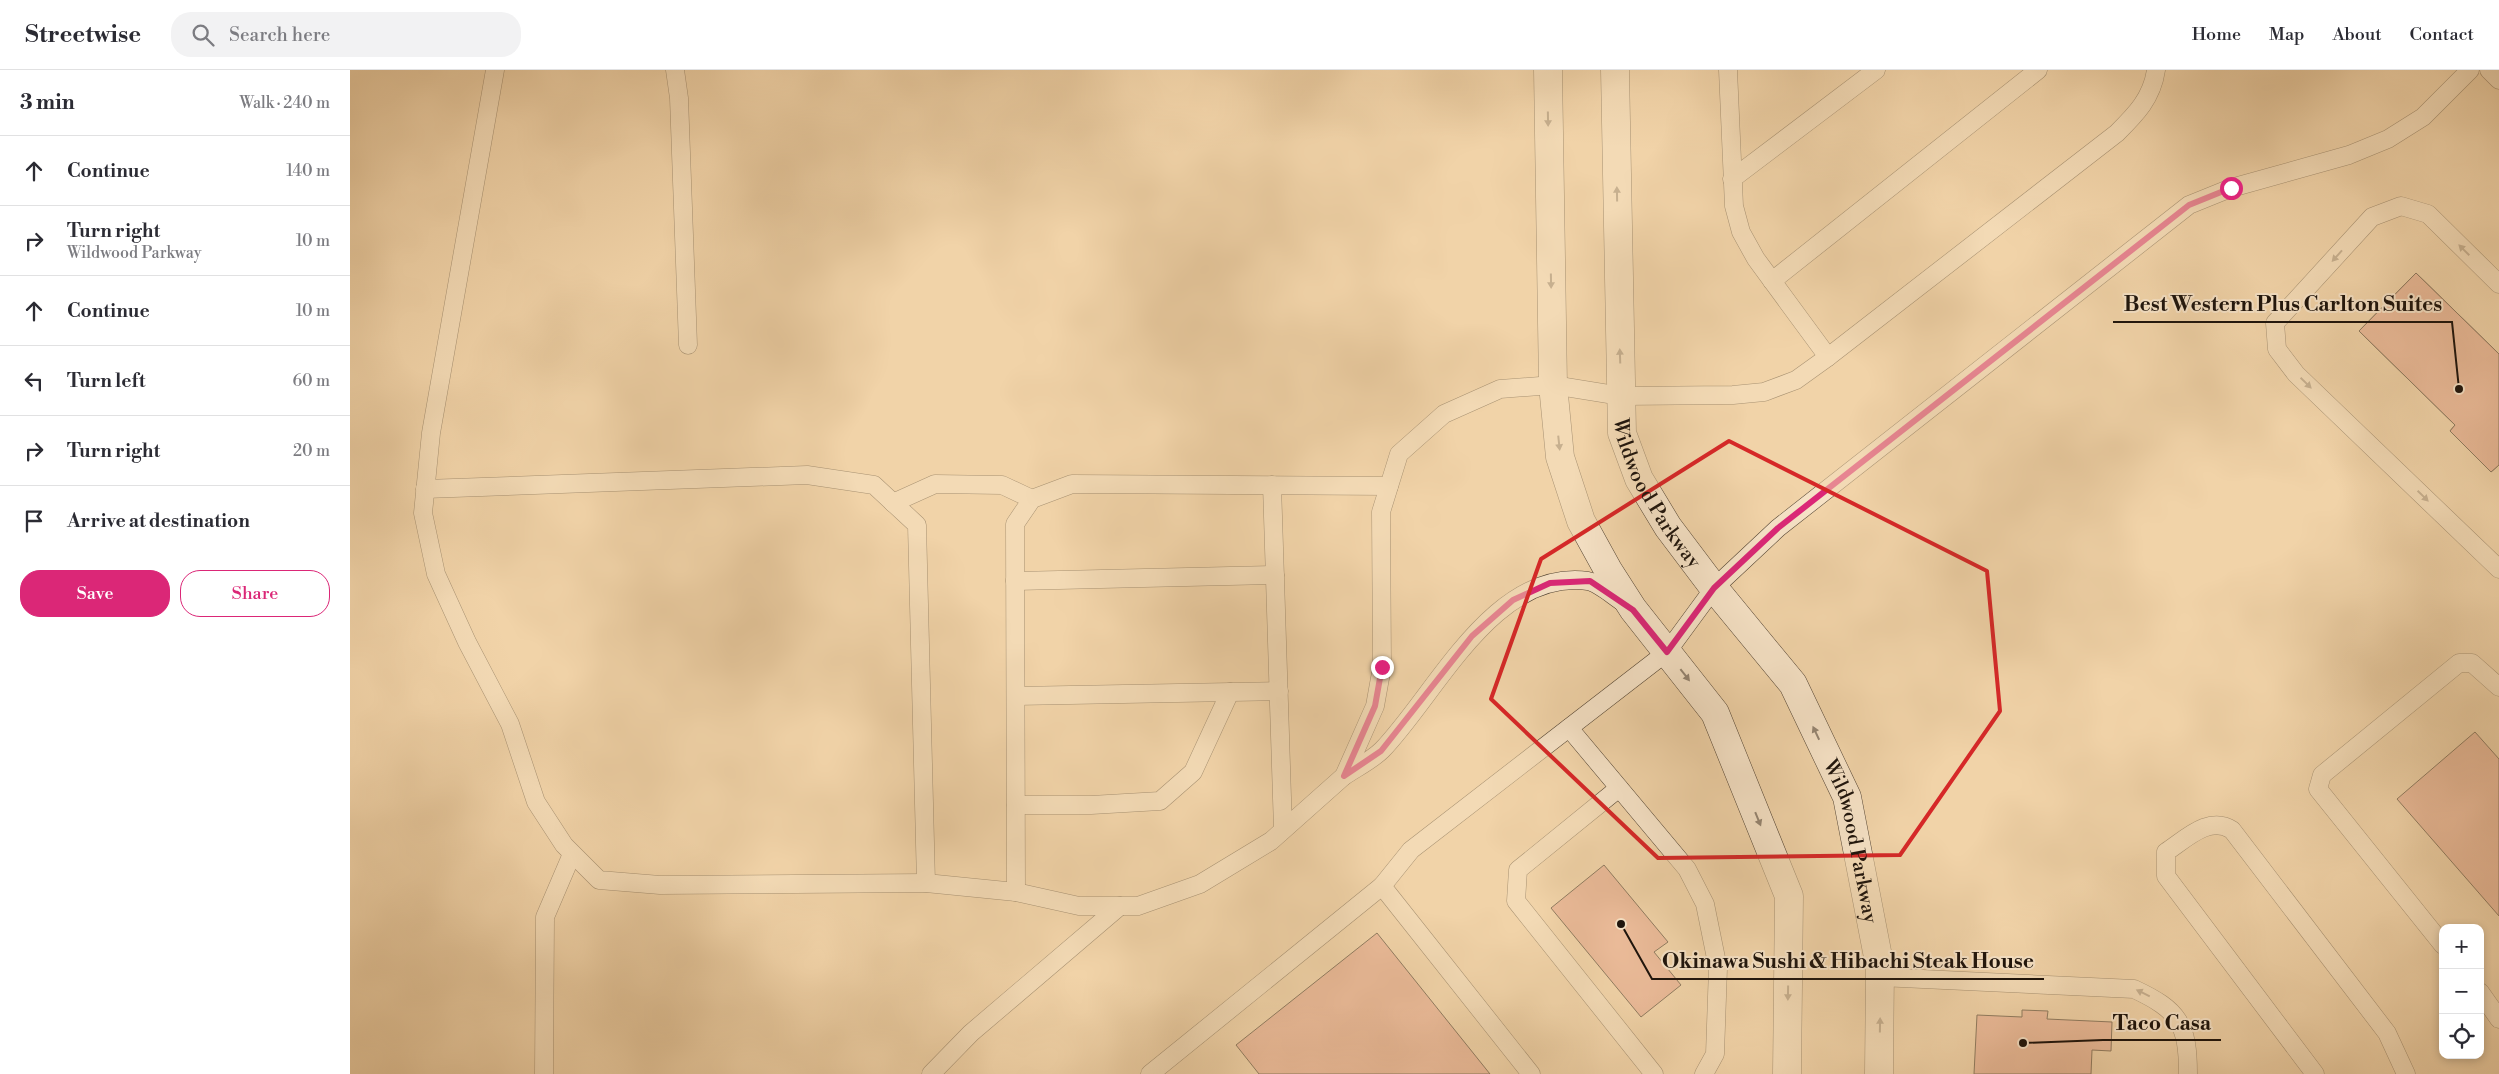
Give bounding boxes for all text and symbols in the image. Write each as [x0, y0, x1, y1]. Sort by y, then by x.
search box [171, 12, 521, 57]
text: Streetwise [25, 20, 141, 50]
icon: search [189, 21, 217, 49]
text: Search here [229, 23, 330, 47]
text: Home [2192, 23, 2241, 46]
text: Map [2269, 23, 2305, 46]
text: About [2333, 23, 2382, 46]
text: Contact [2410, 23, 2474, 46]
text: 3 min [20, 90, 75, 116]
text: Walk · 240 m [239, 93, 330, 113]
one-way arrow [1545, 111, 1553, 127]
icon: ahead [20, 157, 48, 185]
text: Continue [67, 159, 150, 183]
text: 140 m [286, 161, 330, 181]
route start [2220, 177, 2243, 200]
one-way arrow [1613, 185, 1621, 201]
text: Turn right [67, 219, 160, 243]
icon: right [20, 227, 48, 255]
text: 10 m [296, 231, 330, 251]
text: Wildwood Parkway [67, 243, 202, 263]
one-way arrow [2459, 244, 2471, 256]
one-way arrow [2331, 249, 2343, 261]
one-way arrow [1547, 273, 1555, 289]
callout: Best Western Plus Carlton Suites [2113, 286, 2452, 322]
text: Best Western Plus Carlton Suites [2124, 292, 2442, 318]
icon: ahead [20, 297, 48, 325]
text: Continue [67, 299, 150, 323]
text: 10 m [296, 301, 330, 321]
one-way arrow [1616, 348, 1624, 364]
icon: left [20, 367, 48, 395]
text: Turn left [67, 369, 146, 393]
text: 60 m [292, 371, 330, 391]
one-way arrow [2300, 377, 2312, 389]
street label: Wildwood Parkway [1608, 417, 1706, 574]
one-way arrow [1555, 436, 1563, 452]
icon: right [20, 437, 48, 465]
text: Turn right [67, 439, 160, 463]
text: 20 m [293, 441, 330, 461]
one-way arrow [2417, 490, 2429, 502]
icon: arrive [20, 507, 48, 535]
text: Arrive at destination [67, 509, 250, 533]
button: Save [20, 570, 170, 617]
button: Share [180, 570, 330, 617]
route end [1371, 656, 1394, 679]
one-way arrow [1679, 668, 1690, 681]
one-way arrow [1812, 726, 1820, 740]
street label: Wildwood Parkway [1817, 755, 1882, 926]
one-way arrow [1754, 812, 1762, 827]
map controls [2439, 924, 2484, 1059]
button: + [2439, 924, 2484, 969]
callout: Okinawa Sushi & Hibachi Steak House [1652, 943, 2044, 979]
text: Okinawa Sushi & Hibachi Steak House [1662, 949, 2034, 975]
button: − [2439, 969, 2484, 1014]
one-way arrow [1784, 985, 1792, 1001]
one-way arrow [2136, 989, 2150, 997]
callout: Taco Casa [2103, 1004, 2221, 1040]
text: Taco Casa [2113, 1011, 2212, 1037]
button: locate [2439, 1014, 2484, 1059]
one-way arrow [1876, 1017, 1884, 1033]

